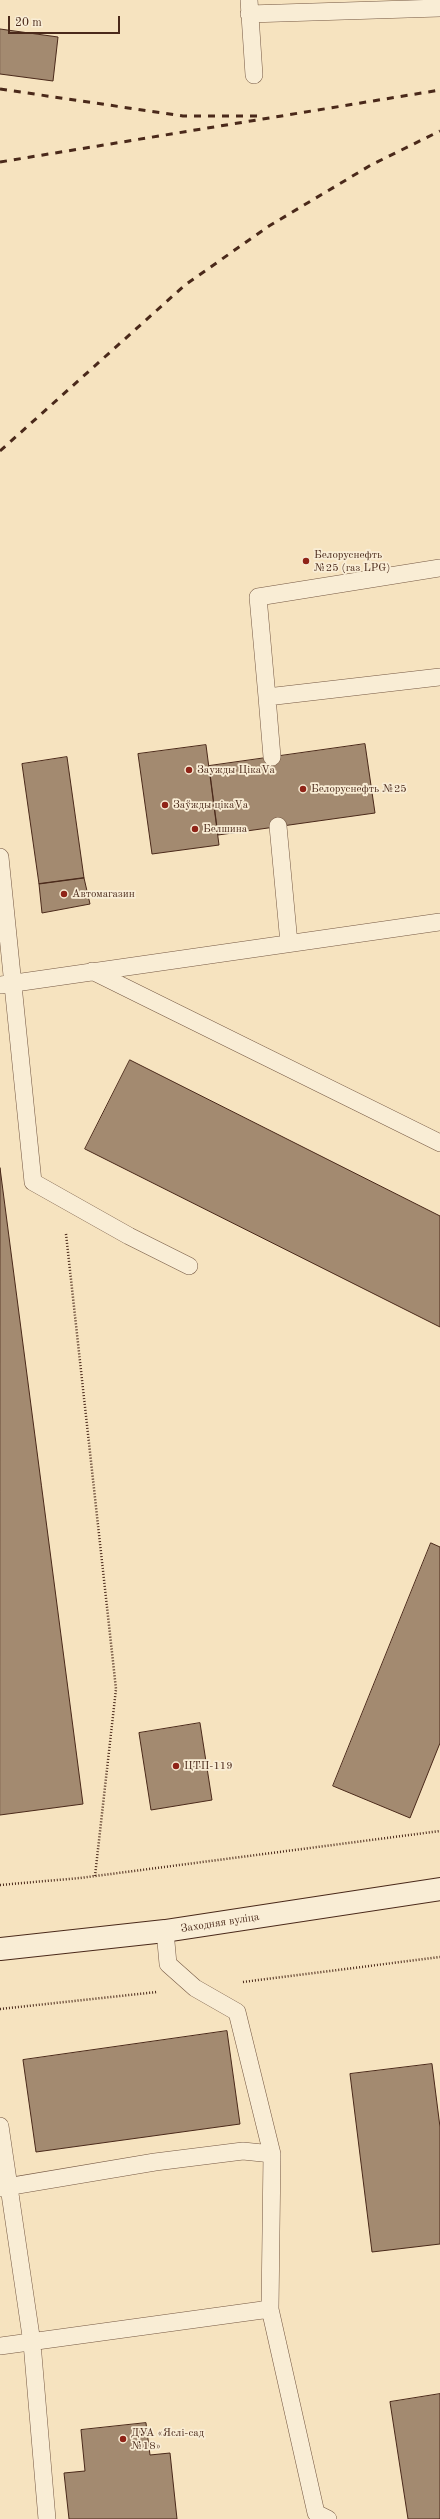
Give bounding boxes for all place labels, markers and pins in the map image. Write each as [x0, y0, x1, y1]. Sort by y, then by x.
place label: Белоруснефть №25 (газ LPG) [314, 548, 390, 574]
marker: Белоруснефть №25 (газ LPG) [301, 556, 311, 566]
place label: Заужды ЦікаVа [197, 763, 275, 777]
marker: Заужды ЦікаVа [184, 765, 194, 775]
place label: Белоруснефть №25 [311, 782, 407, 796]
marker: Белоруснефть №25 [298, 784, 308, 794]
place label: Заўжды цікаVа [173, 798, 248, 812]
marker: Заўжды цікаVа [160, 800, 170, 810]
place label: Белшина [203, 822, 247, 836]
marker: Белшина [190, 824, 200, 834]
place label: Автомагазин [72, 887, 135, 901]
marker: Автомагазин [59, 889, 69, 899]
place label: ЦТП-119 [184, 1759, 233, 1773]
marker: ЦТП-119 [171, 1761, 181, 1771]
place label: ДУА «Яслі-сад №18» [131, 2426, 204, 2452]
marker: ДУА «Яслі-сад №18» [118, 2434, 128, 2444]

